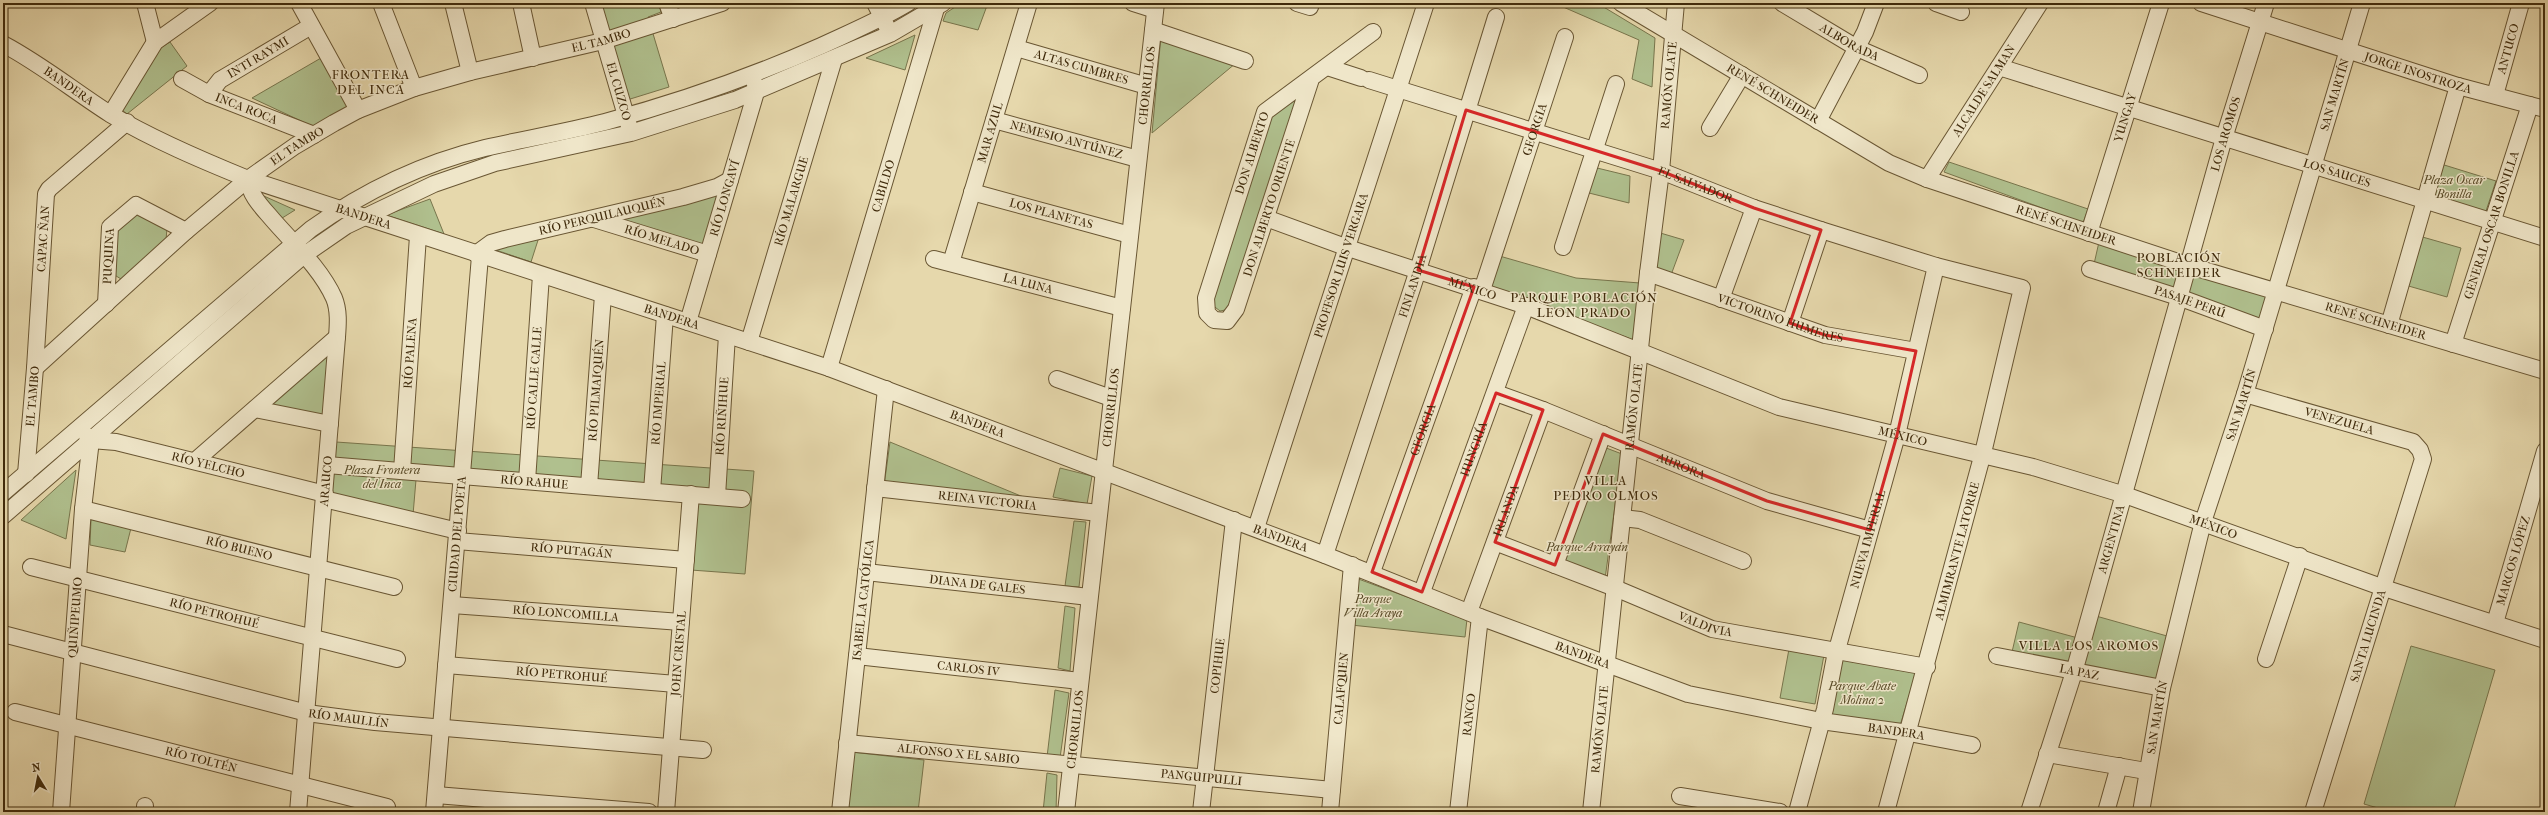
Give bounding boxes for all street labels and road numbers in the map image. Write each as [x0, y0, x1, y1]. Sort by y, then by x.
street label: ALBORADA [1816, 20, 1881, 64]
street label: ANTUCO [2494, 22, 2522, 77]
street label: EL TAMBO [570, 26, 633, 55]
street label: INTI RAYMI [225, 34, 292, 81]
street label: RAMÓN OLATE [1658, 41, 1680, 130]
street label: ALCALDE SALMAN [1949, 42, 2018, 140]
street label: CHORRILLOS [1135, 45, 1158, 126]
street label: ALTAS CUMBRES [1032, 46, 1130, 87]
street label: JORGE INOSTROZA [2362, 49, 2473, 96]
street label: SAN MARTÍN [2317, 57, 2352, 132]
street label: EL CUZCO [604, 60, 634, 122]
street label: RENÉ SCHNEIDER [1724, 61, 1823, 127]
street label: BANDERA [41, 64, 96, 108]
street label: INCA ROCA [213, 90, 280, 127]
street label: YUNGAY [2111, 90, 2140, 145]
street label: LOS AROMOS [2208, 95, 2243, 173]
street label: MAR AZUL [974, 100, 1006, 165]
street label: GEORGIA [1520, 101, 1550, 158]
street label: DON ALBERTO [1232, 110, 1272, 196]
street label: NEMESIO ANTÚNEZ [1008, 118, 1124, 162]
street label: EL TAMBO [267, 124, 326, 168]
street label: DON ALBERTO ORIENTE [1240, 138, 1298, 278]
street label: GENERAL OSCAR BONILLA [2461, 149, 2522, 301]
street label: RÍO MALARGUE [771, 155, 811, 248]
street label: LOS SAUCES [2301, 156, 2372, 190]
street label: RÍO LONGAVÍ [707, 158, 743, 238]
street label: CABILDO [869, 158, 898, 214]
street label: EL SALVADOR [1656, 164, 1736, 206]
street label: PROFESOR LUIS VERGARA [1311, 191, 1371, 340]
street label: RÍO PERQUILAUQUÉN [537, 194, 667, 238]
street label: LOS PLANETAS [1008, 195, 1095, 232]
street label: BANDERA [334, 201, 393, 232]
street label: RENÉ SCHNEIDER [2014, 202, 2120, 249]
street label: CAPAC ÑAN [34, 205, 52, 272]
street label: RÍO MELADO [623, 222, 701, 258]
street label: PUQUINA [100, 227, 117, 285]
street label: FINLANDIA [1396, 252, 1430, 320]
street label: LA LUNA [1001, 270, 1054, 297]
street label: MÉXICO [1446, 274, 1498, 303]
street label: PASAJE PERÚ [2152, 283, 2228, 321]
street label: VICTORINO HUMERES [1715, 291, 1844, 345]
street label: RENÉ SCHNEIDER [2323, 299, 2429, 343]
street label: BANDERA [642, 301, 701, 332]
street label: RÍO PALENA [400, 317, 419, 389]
street label: RÍO CALLE CALLE [523, 326, 544, 430]
street label: RÍO PILMAIQUÉN [585, 339, 607, 442]
street label: RÍO IMPERIAL [648, 360, 669, 446]
street label: RAMÓN OLATE [1622, 363, 1645, 452]
street label: EL TAMBO [23, 365, 42, 427]
street label: CHORRILLOS [1100, 367, 1122, 448]
street label: SAN MARTÍN [2223, 367, 2259, 443]
street label: RÍO RIÑIHUE [712, 376, 731, 456]
street label: GEORGIA [1407, 402, 1439, 458]
street label: VENEZUELA [2302, 404, 2376, 438]
street label: BANDERA [948, 407, 1007, 441]
street label: HUNGRÍA [1458, 420, 1490, 479]
street label: MÉXICO [1877, 424, 1929, 449]
street label: RÍO YELCHO [170, 449, 246, 481]
street label: AURORA [1654, 450, 1708, 482]
street label: ARAUCO [317, 455, 335, 508]
street label: RÍO RAHUE [500, 472, 569, 492]
street label: CIUDAD DEL POETA [445, 475, 469, 592]
street label: ALMIMRANTE LATORRE [1932, 480, 1982, 623]
street label: IRLANDA [1490, 482, 1522, 539]
street label: REINA VICTORIA [937, 488, 1038, 513]
street label: NUEVA IMPERIAL [1847, 488, 1889, 590]
street label: ARGENTINA [2095, 503, 2128, 576]
street label: MÉXICO [2188, 512, 2239, 542]
street label: MARCOS LÓPEZ [2493, 514, 2533, 607]
street label: BANDERA [1251, 521, 1310, 555]
street label: RÍO BUENO [204, 533, 274, 563]
street label: ISABEL LA CATÓLICA [849, 539, 877, 662]
street label: RÍO PUTAGÁN [530, 540, 613, 561]
street label: DIANA DE GALES [928, 572, 1026, 597]
street label: QUIÑIPEUMO [65, 577, 85, 658]
street label: SANTA LUCINDA [2347, 588, 2389, 684]
street label: RÍO PETROHUÉ [168, 595, 261, 631]
street label: RÍO LONCOMILLA [512, 602, 619, 624]
street label: VALDIVIA [1675, 608, 1733, 639]
street label: JOHN CRISTAL [668, 610, 689, 698]
street label: COPIHUE [1207, 638, 1228, 694]
street label: BANDERA [1553, 638, 1612, 672]
street label: CALAFQUEN [1331, 652, 1351, 725]
street label: CARLOS IV [936, 658, 1001, 679]
street label: LA PAZ [2058, 661, 2101, 683]
street label: RÍO PETROHUÉ [515, 664, 608, 685]
street label: SAN MARTÍN [2144, 679, 2171, 755]
street label: RAMÓN OLATE [1588, 685, 1611, 774]
street label: CHORRILLOS [1064, 689, 1087, 770]
street label: RANCO [1460, 692, 1478, 737]
street label: RÍO MAULLÍN [307, 706, 390, 730]
street label: BANDERA [1867, 720, 1926, 743]
street label: ALFONSO X EL SABIO [896, 741, 1020, 767]
street label: RÍO TOLTÉN [163, 744, 239, 775]
street label: PANGUIPULLI [1160, 766, 1243, 788]

